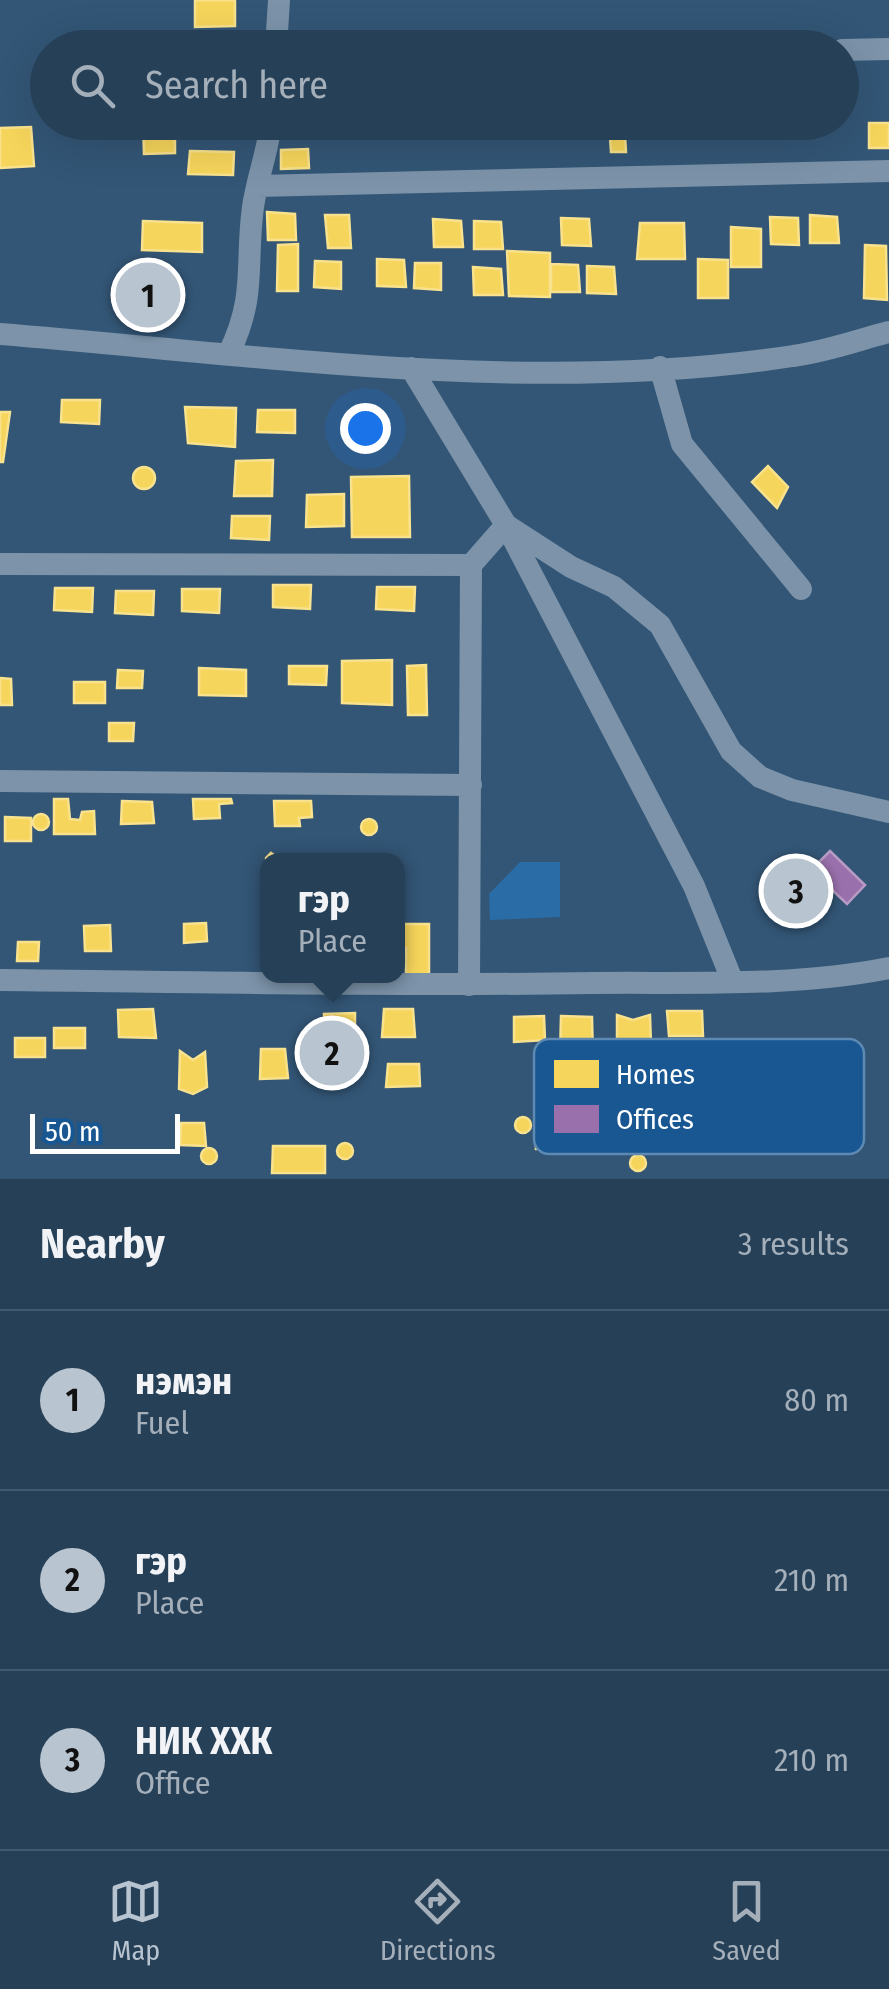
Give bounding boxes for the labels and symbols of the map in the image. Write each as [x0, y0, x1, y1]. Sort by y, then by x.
pin: 1 [116, 258, 180, 332]
your location [340, 403, 391, 454]
pin: 3 [764, 854, 828, 928]
pin: 2 [300, 1016, 364, 1090]
legend [534, 1039, 864, 1154]
text: Homes [616, 1058, 695, 1091]
text: Offices [616, 1103, 694, 1136]
scale bar [30, 1109, 180, 1154]

